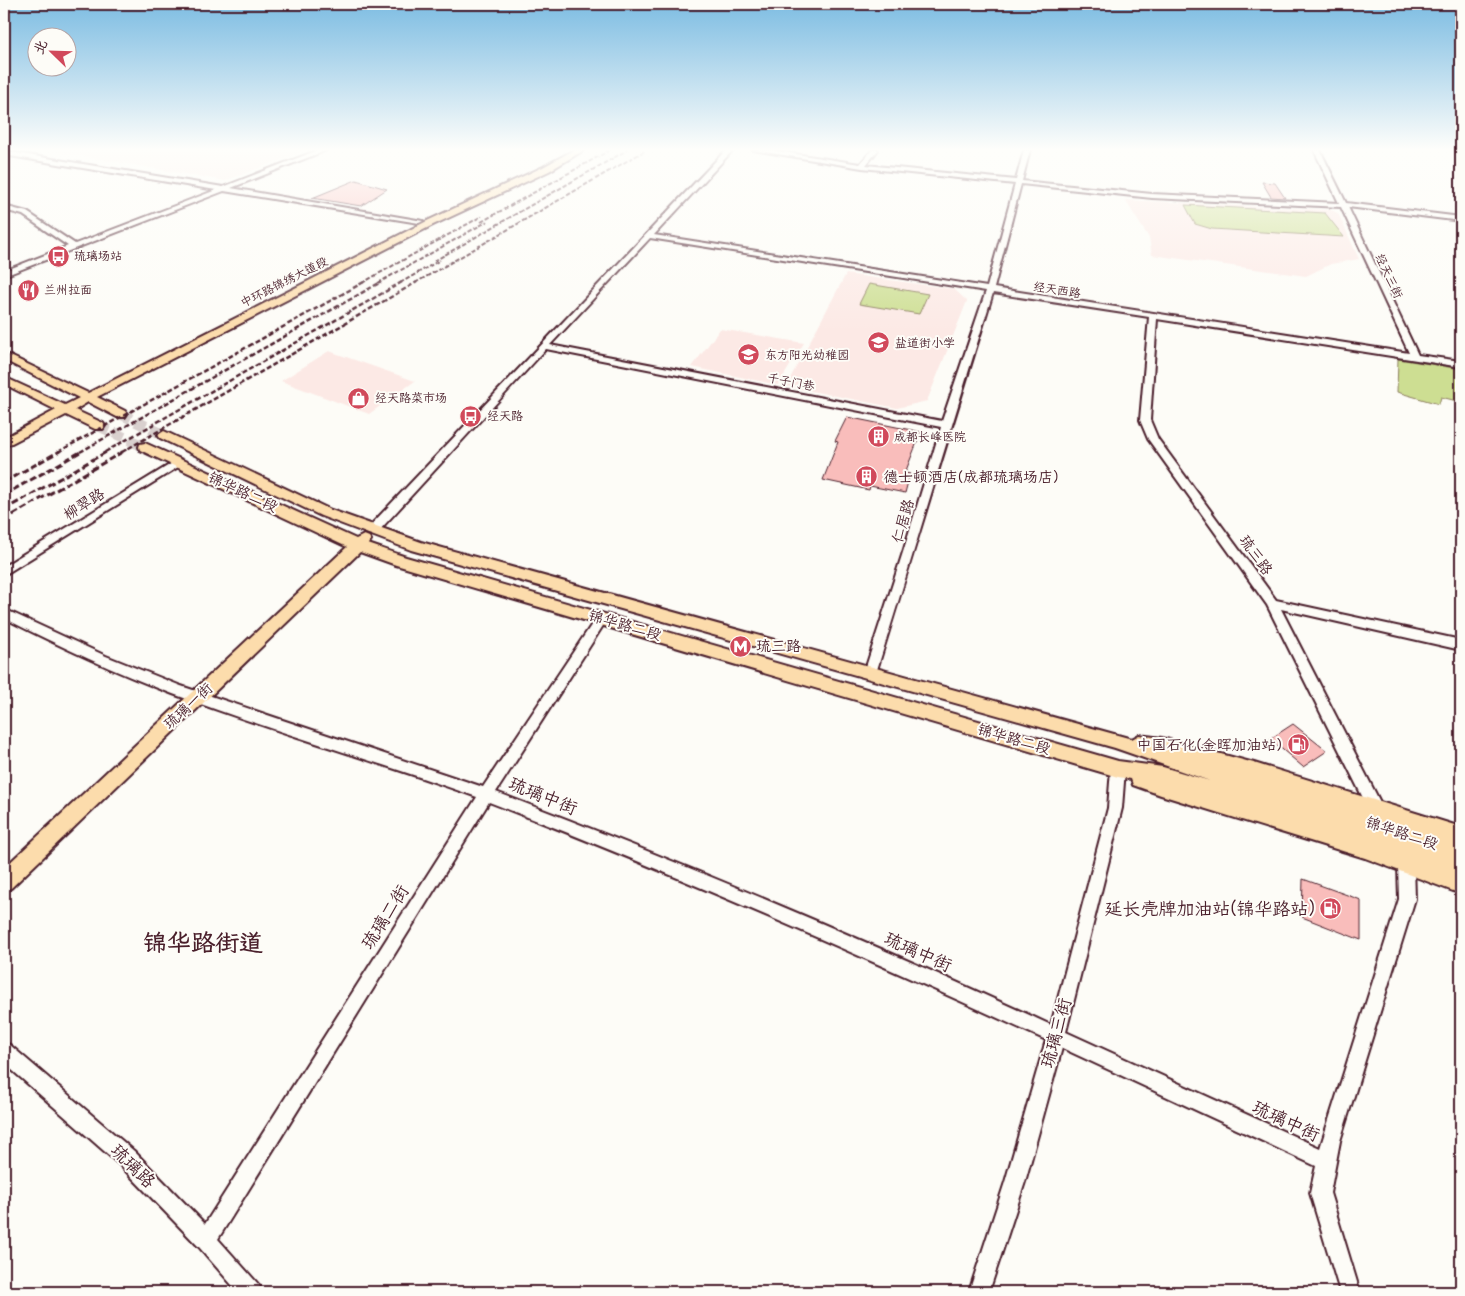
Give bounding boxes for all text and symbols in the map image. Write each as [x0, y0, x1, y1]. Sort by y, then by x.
north arrow [28, 28, 78, 78]
text: 北 [28, 37, 51, 57]
bus stop icon: 琉璃场站 [46, 244, 70, 268]
place label: 琉璃场站 [74, 247, 122, 264]
street label: 经天三街 [1372, 250, 1407, 301]
street label: 中环路锦绣大道段 [237, 252, 330, 311]
street label: 经天西路 [1032, 277, 1082, 302]
restaurant icon: 兰州拉面 [16, 278, 40, 302]
place label: 兰州拉面 [44, 281, 92, 298]
school or university icon: 盐道街小学 [867, 331, 891, 355]
place label: 盐道街小学 [895, 334, 955, 351]
school or university icon: 东方阳光幼稚园 [737, 343, 761, 367]
place label: 东方阳光幼稚园 [765, 346, 849, 363]
street label: 千子门巷 [766, 369, 816, 394]
shop icon: 经天路菜市场 [347, 386, 371, 410]
place label: 经天路菜市场 [375, 389, 447, 406]
bus stop icon: 经天路 [459, 404, 483, 428]
place label: 经天路 [487, 407, 523, 424]
building icon: 成都长峰医院 [866, 425, 890, 449]
place label: 成都长峰医院 [894, 428, 966, 445]
building icon: 德士顿酒店(成都琉璃场店) [855, 465, 879, 489]
street label: 锦华路二段 [205, 466, 282, 517]
place label: 德士顿酒店(成都琉璃场店) [883, 466, 1058, 487]
street label: 柳翠路 [59, 483, 108, 524]
street label: 仁居路 [886, 496, 919, 545]
street label: 琉三路 [1235, 530, 1278, 579]
street label: 锦华路二段 [586, 604, 664, 645]
metro station icon: 琉三路 [728, 634, 752, 658]
place label: 琉三路 [756, 635, 801, 656]
street label: 琉璃一街 [159, 677, 217, 734]
street label: 锦华路二段 [975, 718, 1053, 759]
fuel station icon: 中国石化(金晖加油站) [1286, 733, 1310, 757]
place label: 中国石化(金晖加油站) [1137, 734, 1282, 755]
street label: 琉璃中街 [505, 770, 581, 821]
street label: 锦华路二段 [1363, 811, 1441, 854]
street label: 琉璃二街 [355, 880, 414, 954]
place label: 延长壳牌加油站(锦华路站) [1104, 896, 1315, 921]
fuel station icon: 延长壳牌加油站(锦华路站) [1319, 897, 1343, 921]
street label: 琉璃中街 [880, 925, 956, 978]
district label: 锦华路街道 [143, 926, 263, 958]
street label: 琉璃三街 [1034, 995, 1077, 1071]
street label: 琉璃中街 [1248, 1094, 1324, 1147]
street label: 琉璃路 [105, 1138, 161, 1193]

